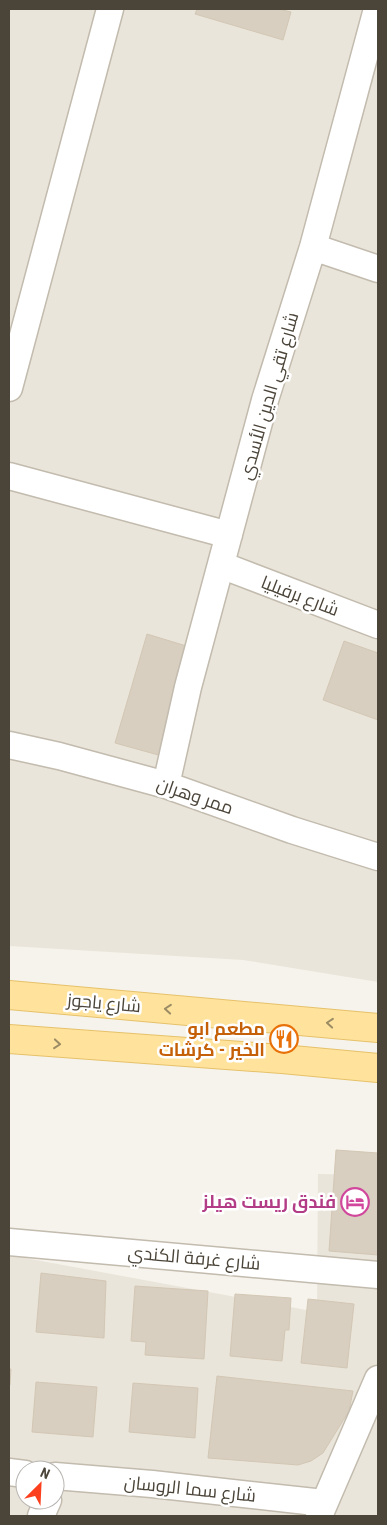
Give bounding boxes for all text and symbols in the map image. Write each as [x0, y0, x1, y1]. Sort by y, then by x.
street label: شارع تقي الدين الأسدي [235, 310, 306, 483]
street label: شارع برفيليا [258, 571, 342, 622]
street label: ممر وهران [154, 773, 236, 819]
street label: شارع ياجوز [65, 989, 142, 1018]
one-way arrow [164, 1003, 172, 1014]
place label: مطعم ابو الخير - كرشات [159, 1018, 265, 1061]
one-way arrow [325, 1018, 333, 1029]
restaurant icon: مطعم ابو الخير - كرشات [269, 1024, 299, 1054]
one-way arrow [54, 1038, 62, 1049]
hotel icon: فندق ريست هيلز [340, 1187, 370, 1217]
place label: فندق ريست هيلز [202, 1191, 336, 1213]
street label: شارع غرفة الكندي [126, 1241, 261, 1278]
north arrow [15, 1460, 65, 1510]
text: N [38, 1464, 52, 1482]
street label: شارع سما الروسان [123, 1471, 257, 1508]

